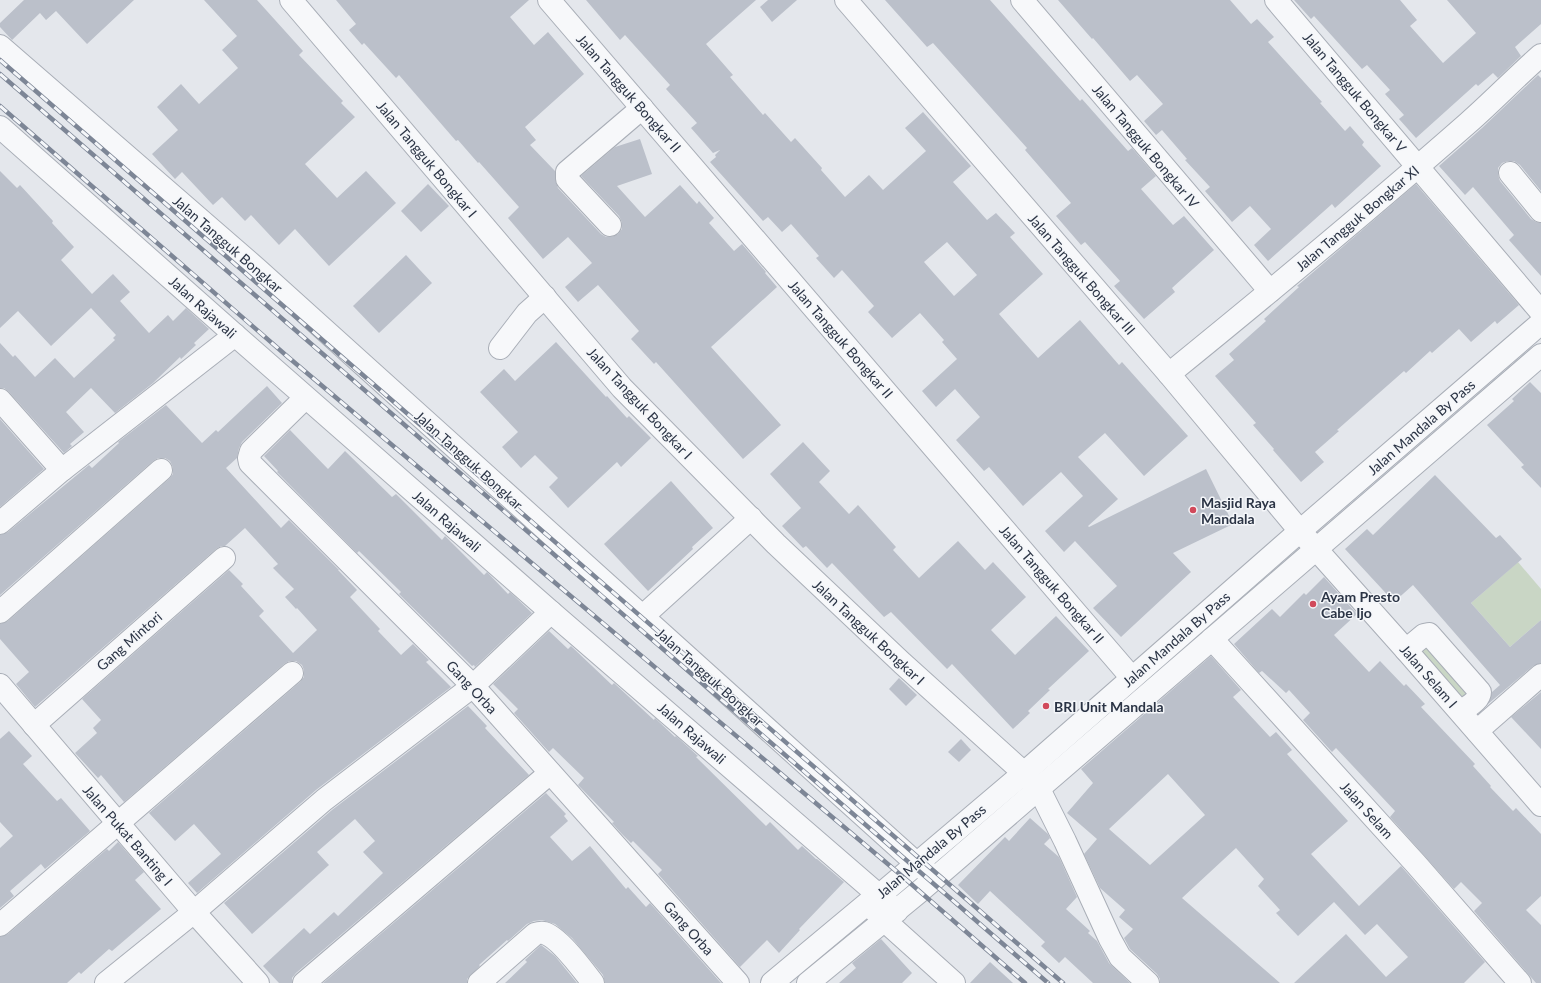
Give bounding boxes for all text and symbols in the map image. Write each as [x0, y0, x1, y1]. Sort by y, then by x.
street label: Jalan Tangguk Bongkar V [1300, 28, 1411, 156]
street label: Jalan Tangguk Bongkar II [573, 31, 685, 155]
street label: Jalan Tangguk Bongkar IV [1089, 81, 1203, 212]
street label: Jalan Tangguk Bongkar I [373, 97, 481, 221]
street label: Jalan Tangguk Bongkar XI [1292, 161, 1422, 275]
street label: Jalan Tangguk Bongkar [170, 192, 286, 296]
street label: Jalan Tangguk Bongkar III [1025, 210, 1139, 338]
street label: Jalan Rajawali [166, 272, 240, 342]
street label: Jalan Tangguk Bongkar II [785, 277, 897, 401]
street label: Jalan Tangguk Bongkar I [584, 344, 696, 462]
street label: Jalan Mandala By Pass [1364, 376, 1478, 478]
street label: Jalan Tangguk Bongkar [411, 407, 527, 513]
street label: Jalan Rajawali [409, 487, 485, 555]
place label: Masjid Raya Mandala [1201, 494, 1276, 527]
marker: Masjid Raya Mandala [1188, 505, 1198, 515]
street label: Jalan Tangguk Bongkar II [996, 522, 1108, 646]
street label: Jalan Tangguk Bongkar I [810, 576, 928, 688]
street label: Jalan Mandala By Pass [1119, 588, 1233, 690]
place label: Ayam Presto Cabe Ijo [1320, 588, 1400, 621]
marker: Ayam Presto Cabe Ijo [1308, 599, 1318, 609]
street label: Gang Mintori [93, 608, 165, 674]
street label: Jalan Tangguk Bongkar [652, 624, 768, 730]
street label: Jalan Selam I [1397, 641, 1461, 711]
street label: Gang Orba [443, 657, 501, 717]
place label: BRI Unit Mandala [1054, 698, 1164, 715]
street label: Jalan Rajawali [654, 699, 730, 767]
marker: BRI Unit Mandala [1041, 701, 1051, 711]
street label: Jalan Selam [1337, 778, 1397, 842]
street label: Jalan Pukat Banting I [80, 781, 176, 889]
street label: Jalan Mandala By Pass [873, 800, 989, 902]
street label: Gang Orba [660, 897, 718, 959]

